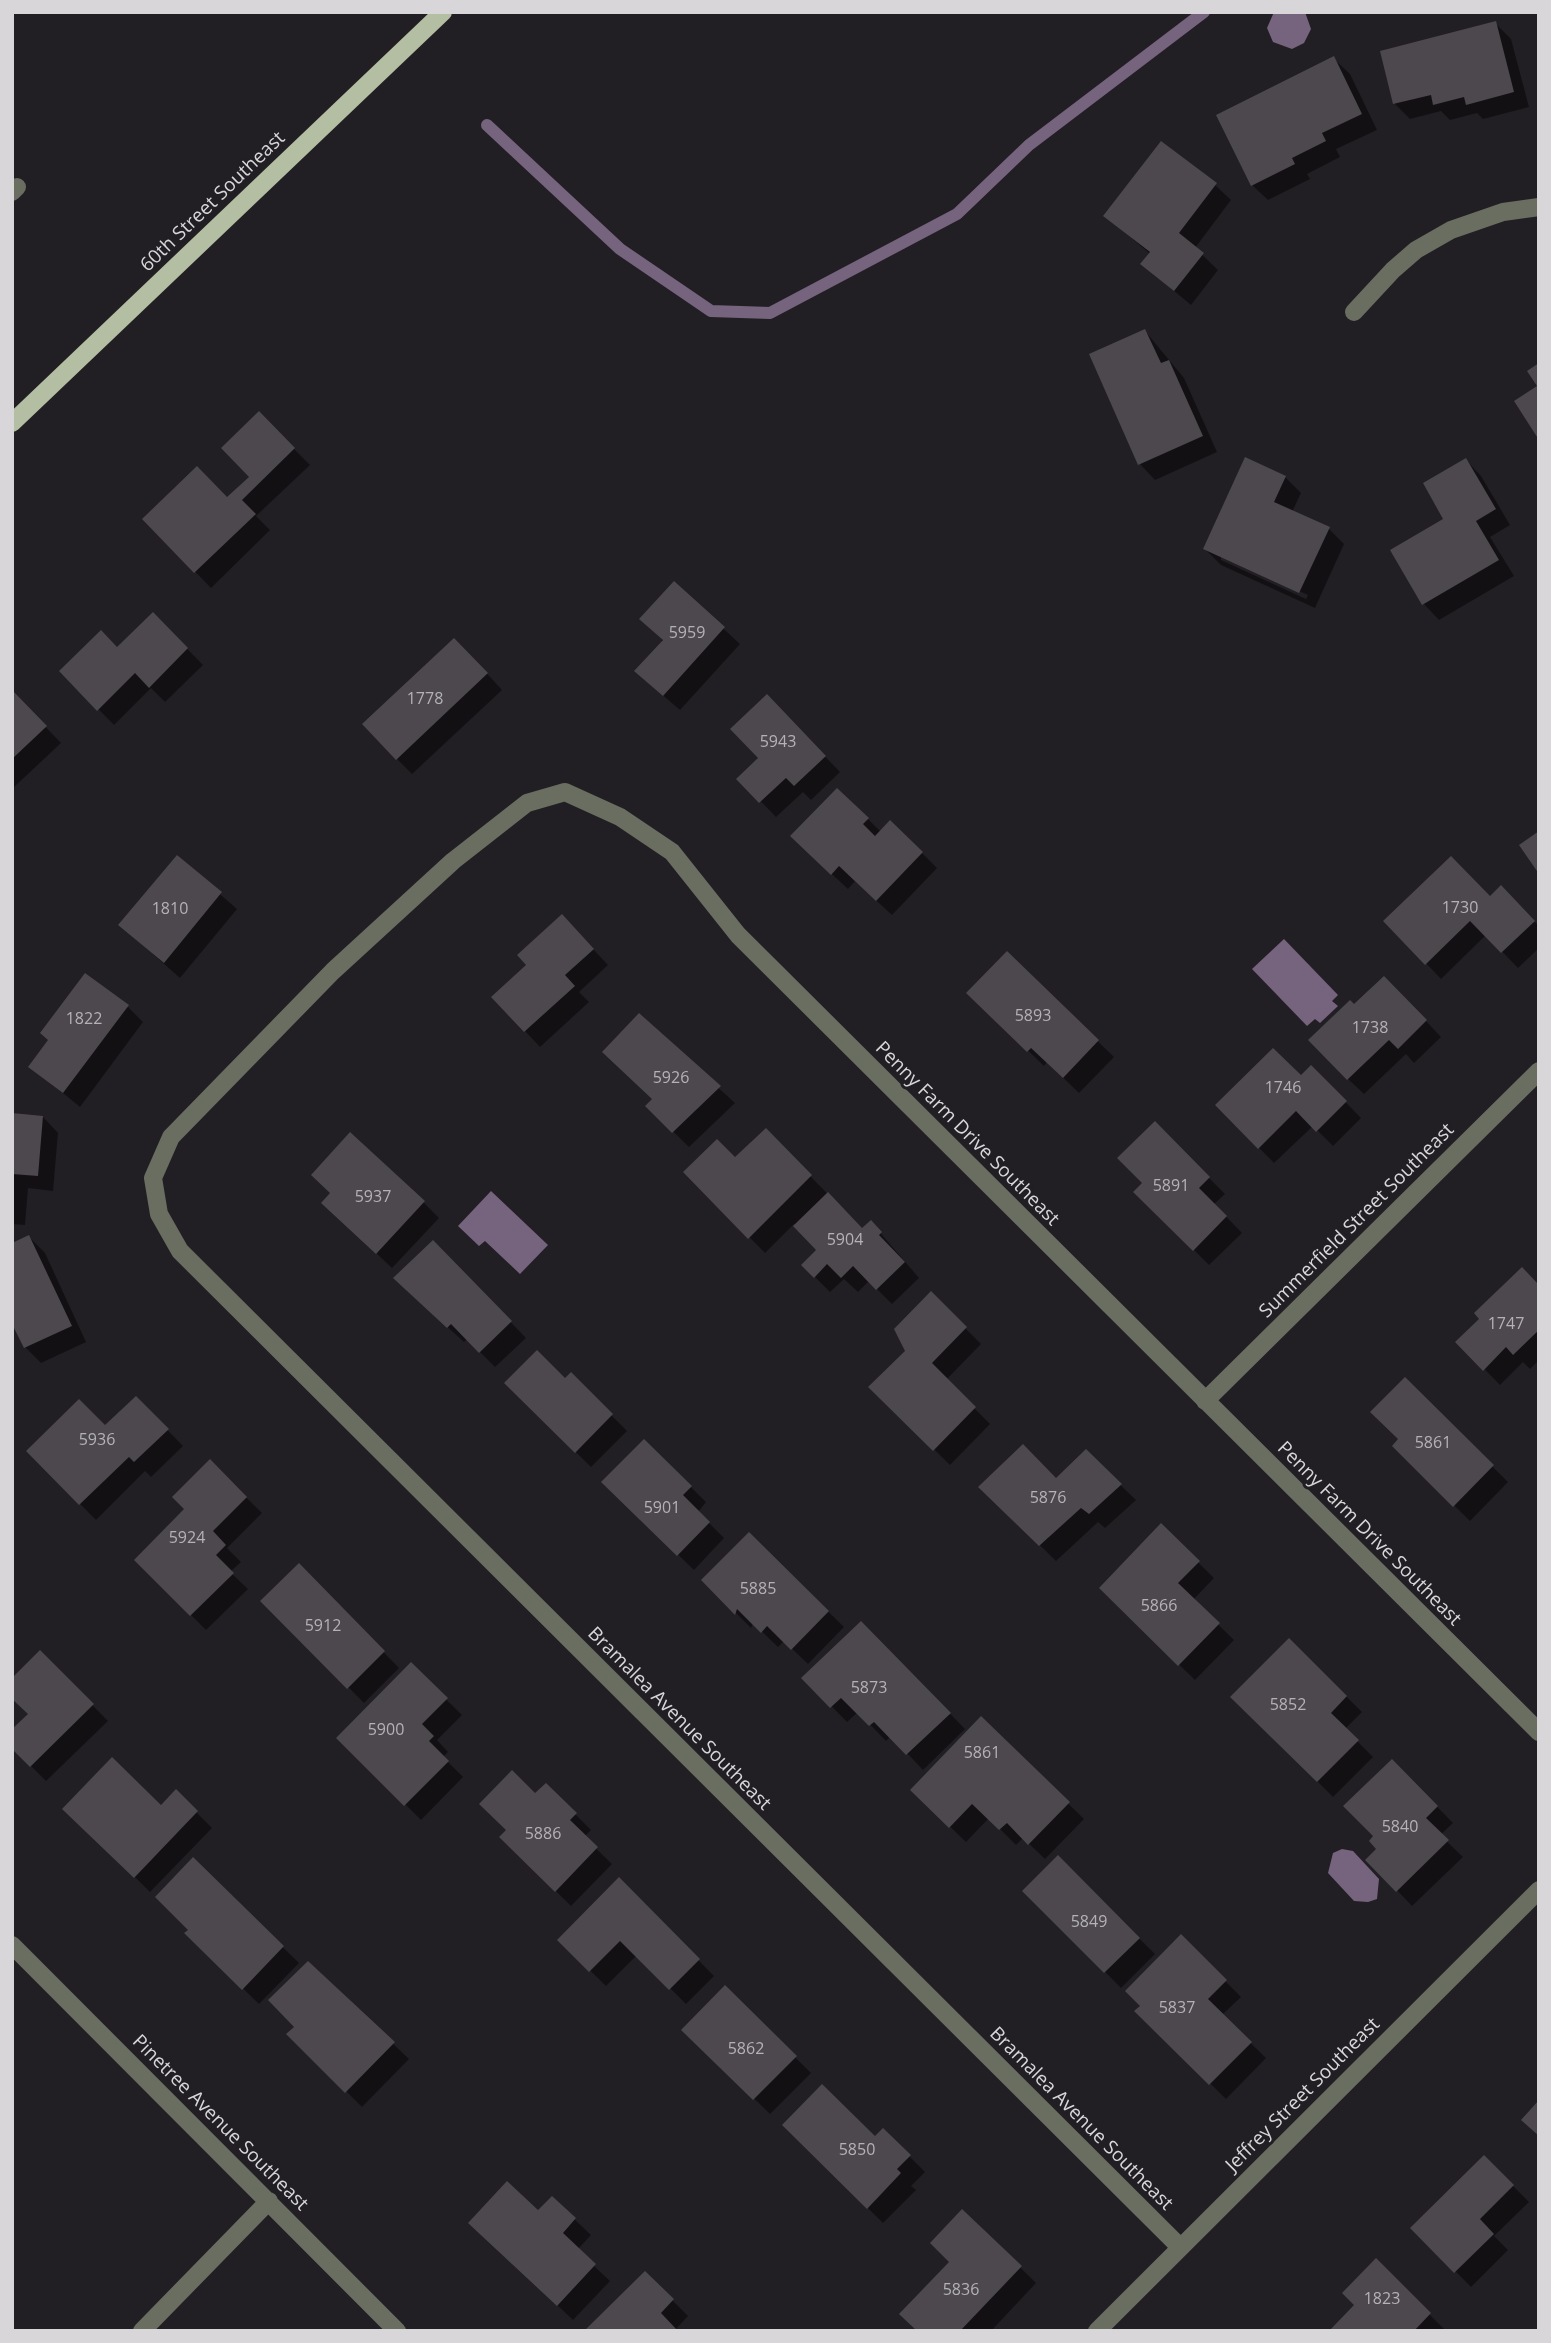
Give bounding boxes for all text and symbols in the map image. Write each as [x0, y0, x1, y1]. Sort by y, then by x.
street label: 60th Street Southeast [136, 127, 290, 277]
house number: 5959 [669, 623, 705, 643]
house number: 1778 [407, 689, 443, 709]
house number: 5943 [760, 732, 796, 752]
house number: 1730 [1442, 898, 1478, 918]
house number: 1810 [152, 899, 188, 919]
house number: 5893 [1015, 1006, 1051, 1026]
house number: 1822 [66, 1009, 102, 1029]
house number: 1738 [1352, 1018, 1388, 1038]
street label: Penny Farm Drive Southeast [870, 1037, 1064, 1231]
house number: 5926 [653, 1068, 689, 1088]
house number: 1746 [1265, 1078, 1301, 1098]
street label: Summerfield Street Southeast [1255, 1119, 1459, 1323]
house number: 5891 [1153, 1176, 1189, 1196]
house number: 5937 [355, 1187, 391, 1207]
house number: 5904 [827, 1230, 863, 1250]
house number: 1747 [1488, 1314, 1524, 1334]
house number: 5936 [79, 1430, 115, 1450]
house number: 5861 [1415, 1433, 1451, 1453]
street label: Penny Farm Drive Southeast [1272, 1437, 1466, 1631]
house number: 5876 [1030, 1488, 1066, 1508]
house number: 5901 [644, 1498, 680, 1518]
house number: 5924 [169, 1528, 205, 1548]
house number: 5885 [740, 1579, 776, 1599]
house number: 5866 [1141, 1596, 1177, 1616]
house number: 5912 [305, 1616, 341, 1636]
street label: Bramalea Avenue Southeast [583, 1623, 775, 1815]
house number: 5873 [851, 1678, 887, 1698]
house number: 5852 [1270, 1695, 1306, 1715]
house number: 5900 [368, 1720, 404, 1740]
house number: 5861 [964, 1743, 1000, 1763]
house number: 5840 [1382, 1817, 1418, 1837]
house number: 5886 [525, 1824, 561, 1844]
house number: 5849 [1071, 1912, 1107, 1932]
house number: 5837 [1159, 1998, 1195, 2018]
street label: Jeffrey Street Southeast [1221, 2013, 1385, 2177]
street label: Bramalea Avenue Southeast [985, 2023, 1177, 2215]
street label: Pinetree Avenue Southeast [127, 2030, 313, 2216]
house number: 5862 [728, 2039, 764, 2059]
house number: 5850 [839, 2140, 875, 2160]
house number: 5836 [943, 2280, 979, 2300]
house number: 1823 [1364, 2289, 1400, 2309]

